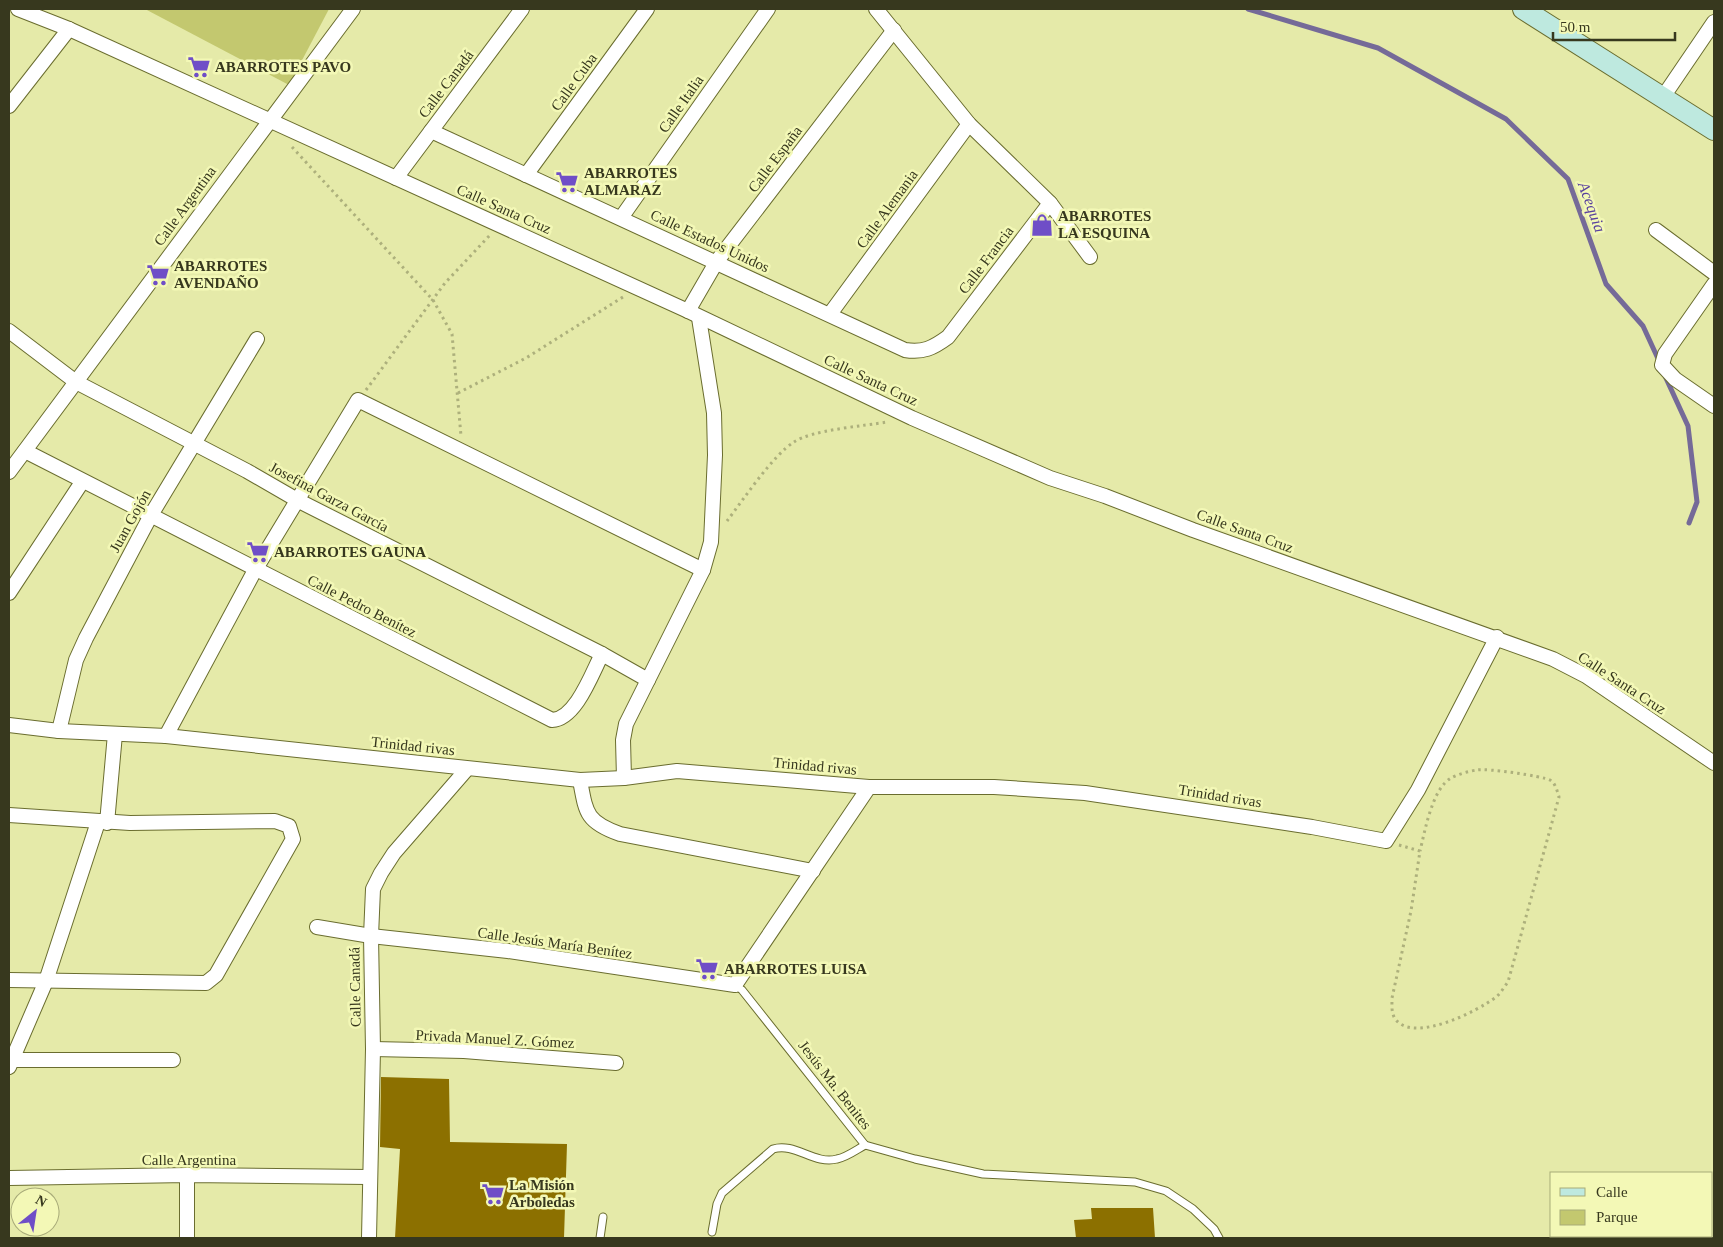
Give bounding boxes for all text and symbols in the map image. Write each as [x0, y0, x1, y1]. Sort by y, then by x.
scale bar [1553, 10, 1676, 42]
text: 50 m [1560, 19, 1591, 35]
street label: Calle Canadá [415, 47, 477, 121]
street label: Calle Cuba [548, 50, 600, 114]
supermarket icon: ABARROTES PAVO [186, 54, 212, 80]
place label: ABARROTES PAVO [215, 59, 351, 75]
street label: Calle Italia [655, 72, 707, 136]
street label: Calle España [745, 122, 805, 195]
street label: Calle Argentina [151, 163, 219, 249]
place label: ABARROTES ALMARAZ [584, 165, 677, 198]
street label: Calle Alemania [853, 166, 921, 251]
supermarket icon: ABARROTES ALMARAZ [554, 169, 580, 195]
water label: Acequia [1574, 179, 1609, 235]
street label: Calle Santa Cruz [454, 181, 554, 237]
street label: Calle Estados Unidos [648, 206, 772, 276]
place label: ABARROTES LA ESQUINA [1058, 208, 1151, 241]
shop icon: ABARROTES LA ESQUINA [1029, 212, 1055, 238]
street label: Calle Francia [955, 223, 1017, 297]
place label: ABARROTES AVENDAÑO [174, 258, 267, 291]
supermarket icon: ABARROTES AVENDAÑO [145, 262, 171, 288]
street label: Calle Santa Cruz [822, 351, 921, 409]
street label: Josefina Garza García [267, 459, 392, 535]
street label: Juan Gojón [106, 487, 154, 555]
street label: Calle Santa Cruz [1195, 506, 1296, 556]
supermarket icon: ABARROTES GAUNA [245, 539, 271, 565]
place label: ABARROTES GAUNA [274, 544, 426, 560]
street label: Calle Pedro Benítez [305, 572, 419, 641]
street label: Calle Santa Cruz [1575, 649, 1669, 718]
street label: Trinidad rivas [370, 734, 456, 758]
street label: Trinidad rivas [772, 754, 858, 778]
street label: Trinidad rivas [1177, 782, 1263, 810]
street label: Calle Jesús María Benítez [477, 924, 634, 962]
street label: Calle Canadá [346, 946, 364, 1027]
supermarket icon: ABARROTES LUISA [694, 956, 720, 982]
place label: ABARROTES LUISA [724, 961, 867, 977]
street label: Privada Manuel Z. Gómez [415, 1027, 575, 1051]
street label: Jesús Ma. Benites [795, 1038, 875, 1133]
street label: Calle Argentina [142, 1152, 236, 1168]
legend [1550, 1172, 1713, 1237]
place label: La Misión Arboledas [509, 1177, 575, 1210]
supermarket icon: La Misión Arboledas [480, 1181, 506, 1207]
text: Calle [1596, 1184, 1628, 1200]
north arrow [10, 1187, 60, 1237]
text: N [33, 1192, 49, 1210]
text: Parque [1596, 1209, 1638, 1225]

